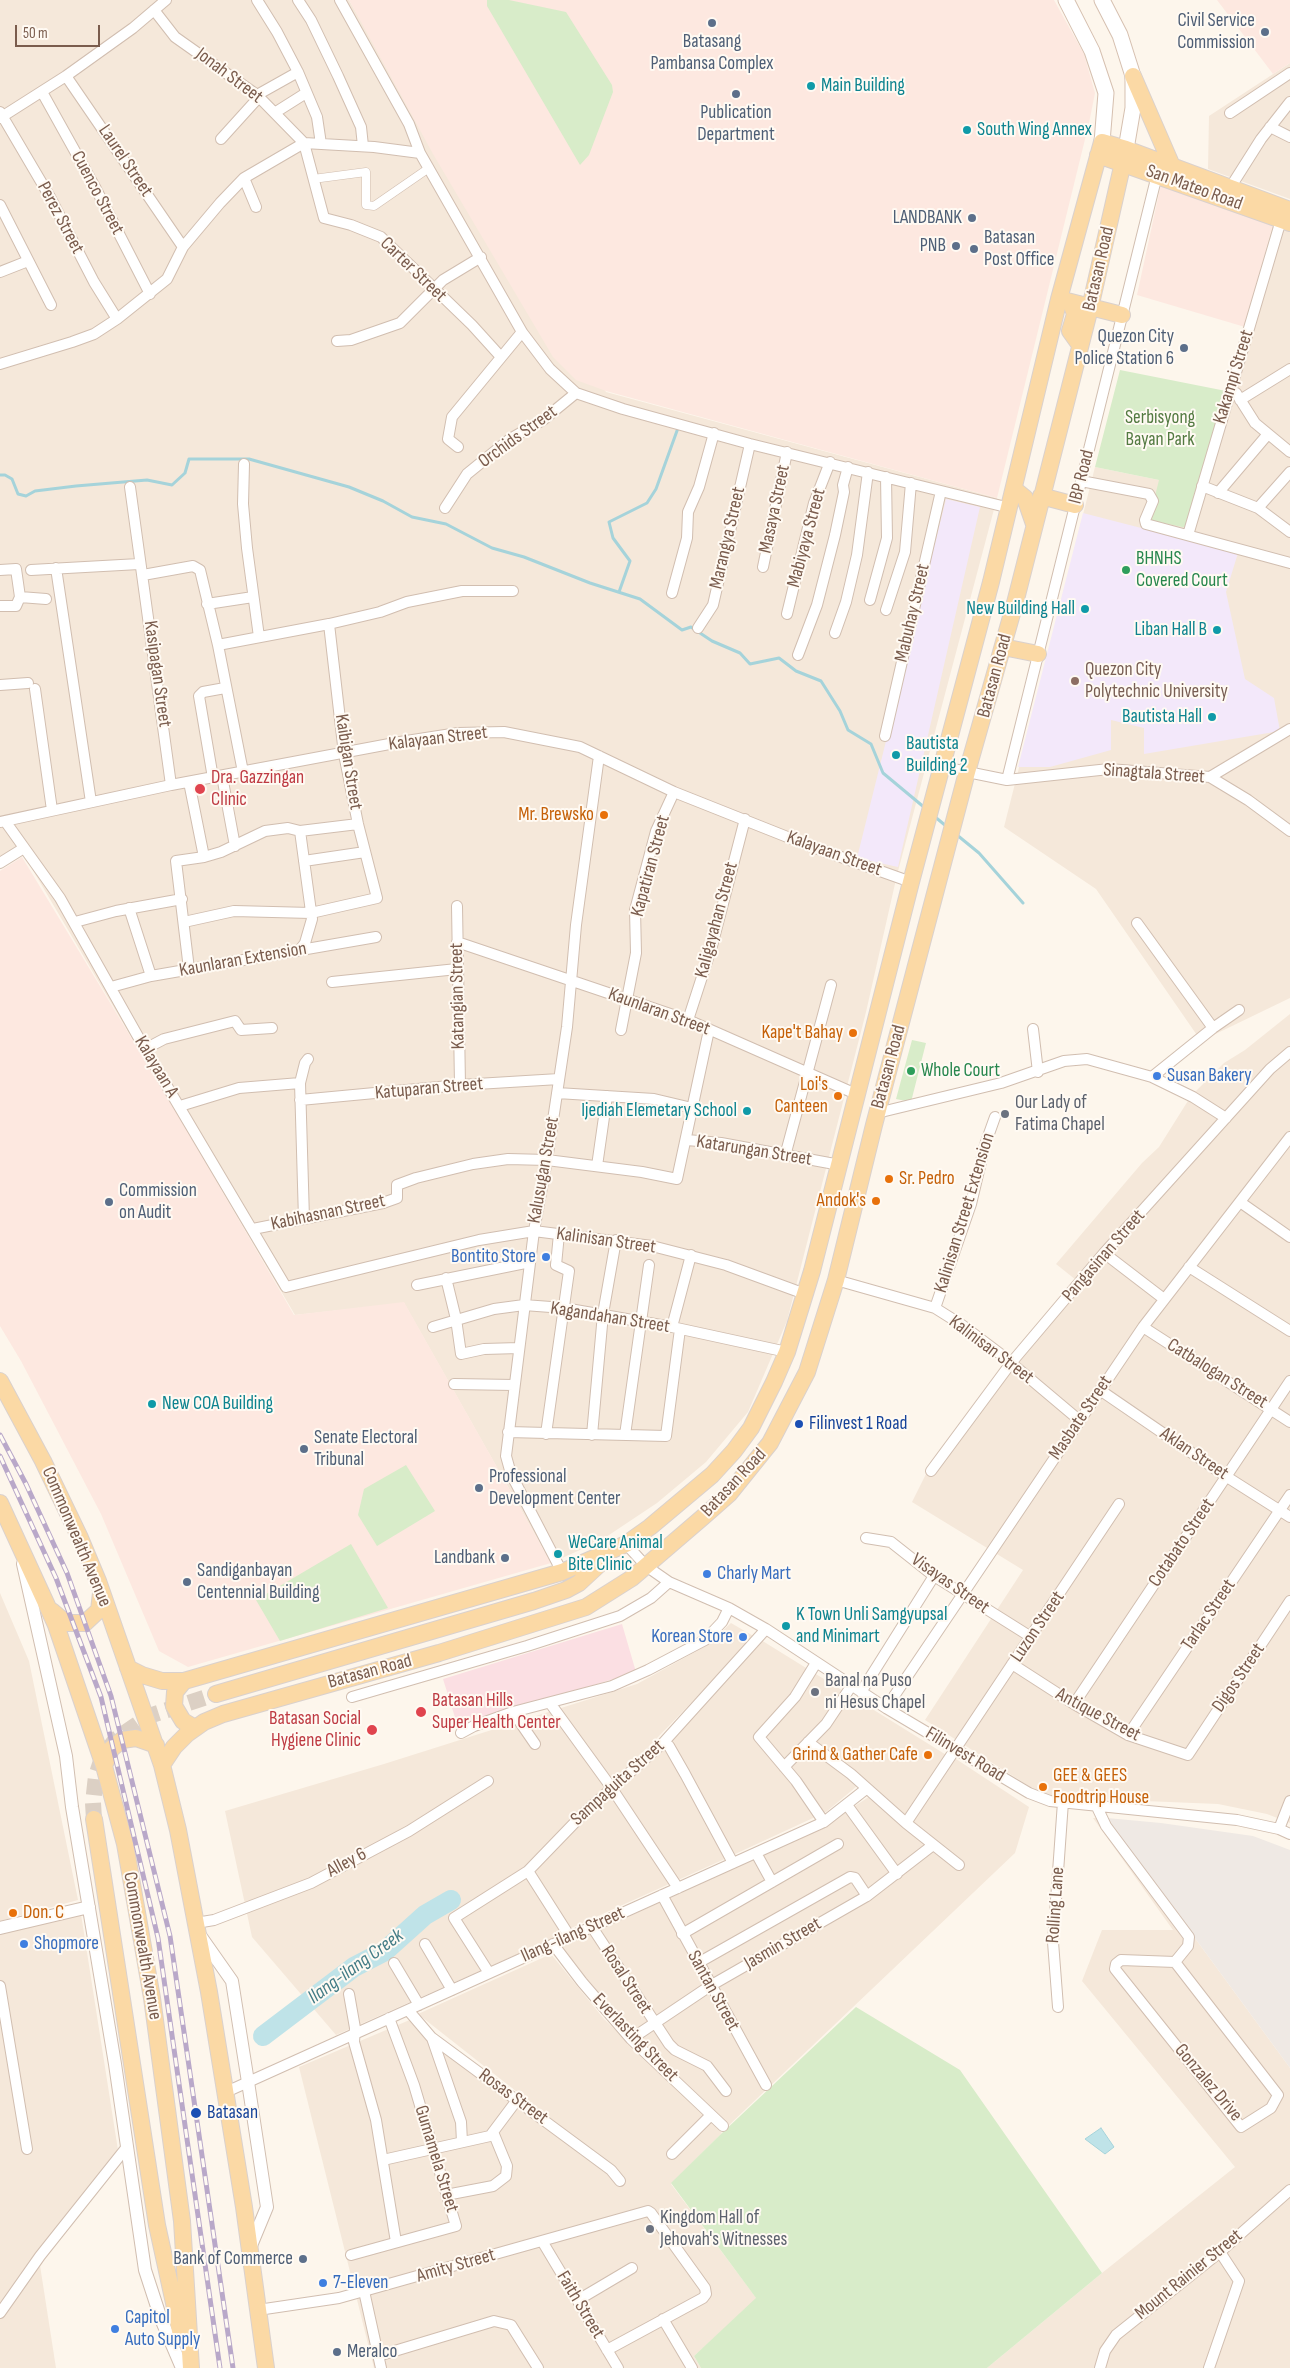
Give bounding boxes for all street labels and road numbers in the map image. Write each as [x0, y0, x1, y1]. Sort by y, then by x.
street label: Jonah Street [191, 43, 267, 109]
street label: Laurel Street [93, 121, 157, 201]
street label: Cuenco Street [65, 147, 129, 239]
street label: San Mateo Road [1143, 160, 1245, 216]
street label: Perez Street [32, 178, 88, 258]
street label: Batasan Road [1078, 225, 1120, 313]
street label: Carter Street [375, 233, 451, 307]
street label: Kakampi Street [1209, 327, 1259, 427]
street label: Orchids Street [474, 401, 562, 473]
street label: IBP Road [1064, 448, 1100, 506]
street label: Masaya Street [754, 463, 796, 555]
street label: Marangya Street [705, 485, 751, 591]
street label: Mabiyaya Street [783, 486, 831, 590]
street label: Mabuhay Street [891, 562, 935, 664]
street label: Kasipagan Street [138, 619, 176, 729]
street label: Batasan Road [973, 632, 1017, 720]
street label: Kaibigan Street [329, 712, 367, 812]
street label: Kalayaan Street [387, 722, 489, 756]
street label: Sinagtala Street [1103, 759, 1205, 789]
street label: Kapatiran Street [627, 813, 675, 919]
street label: Kalayaan Street [783, 826, 885, 882]
street label: Kaligayahan Street [691, 860, 743, 980]
street label: Kaunlaran Extension [178, 938, 308, 982]
street label: Katangian Street [446, 942, 470, 1050]
street label: Kaunlaran Street [605, 983, 713, 1041]
street label: Batasan Road [867, 1023, 911, 1111]
street label: Kalayaan A [129, 1032, 183, 1102]
street label: Katuparan Street [374, 1073, 484, 1105]
street label: Kalusugan Street [523, 1115, 565, 1225]
street label: Kalinisan Street Extension [930, 1130, 1000, 1296]
street label: Katarungan Street [695, 1131, 813, 1171]
street label: Kabihasnan Street [269, 1190, 387, 1236]
street label: Pangasinan Street [1058, 1205, 1150, 1307]
street label: Kalinisan Street [555, 1223, 657, 1259]
street label: Kagandahan Street [549, 1297, 671, 1339]
street label: Kalinisan Street [944, 1311, 1038, 1389]
street label: Catbalogan Street [1162, 1334, 1272, 1414]
street label: Masbate Street [1044, 1371, 1118, 1465]
street label: Aklan Street [1155, 1423, 1233, 1485]
street label: Batasan Road [696, 1444, 772, 1522]
street label: Commonwealth Avenue [36, 1464, 116, 1610]
street label: Cotabato Street [1144, 1494, 1220, 1592]
street label: Visayas Street [906, 1549, 994, 1619]
street label: Tarlac Street [1177, 1575, 1241, 1655]
street label: Luzon Street [1006, 1587, 1070, 1667]
street label: Digos Street [1208, 1639, 1270, 1717]
street label: Batasan Road [326, 1650, 414, 1694]
street label: Antique Street [1052, 1683, 1144, 1747]
street label: Filinvest Road [921, 1722, 1009, 1788]
street label: Sampaguita Street [567, 1735, 669, 1831]
street label: Alley 6 [323, 1843, 371, 1883]
street label: Rolling Lane [1042, 1866, 1070, 1944]
street label: Commonwealth Avenue [118, 1870, 166, 2022]
street label: Ilang-ilang Street [518, 1902, 628, 1968]
street label: Jasmin Street [740, 1913, 826, 1975]
street label: Rosal Street [595, 1941, 657, 2019]
street label: Santan Street [682, 1947, 744, 2035]
street label: Everlasting Street [587, 1989, 683, 2087]
street label: Gonzalez Drive [1169, 2040, 1247, 2126]
street label: Rosas Street [474, 2064, 552, 2130]
street label: Gumamela Street [409, 2103, 463, 2215]
street label: Mount Rainier Street [1131, 2225, 1247, 2325]
street label: Amity Street [414, 2244, 498, 2288]
street label: Faith Street [551, 2267, 609, 2343]

